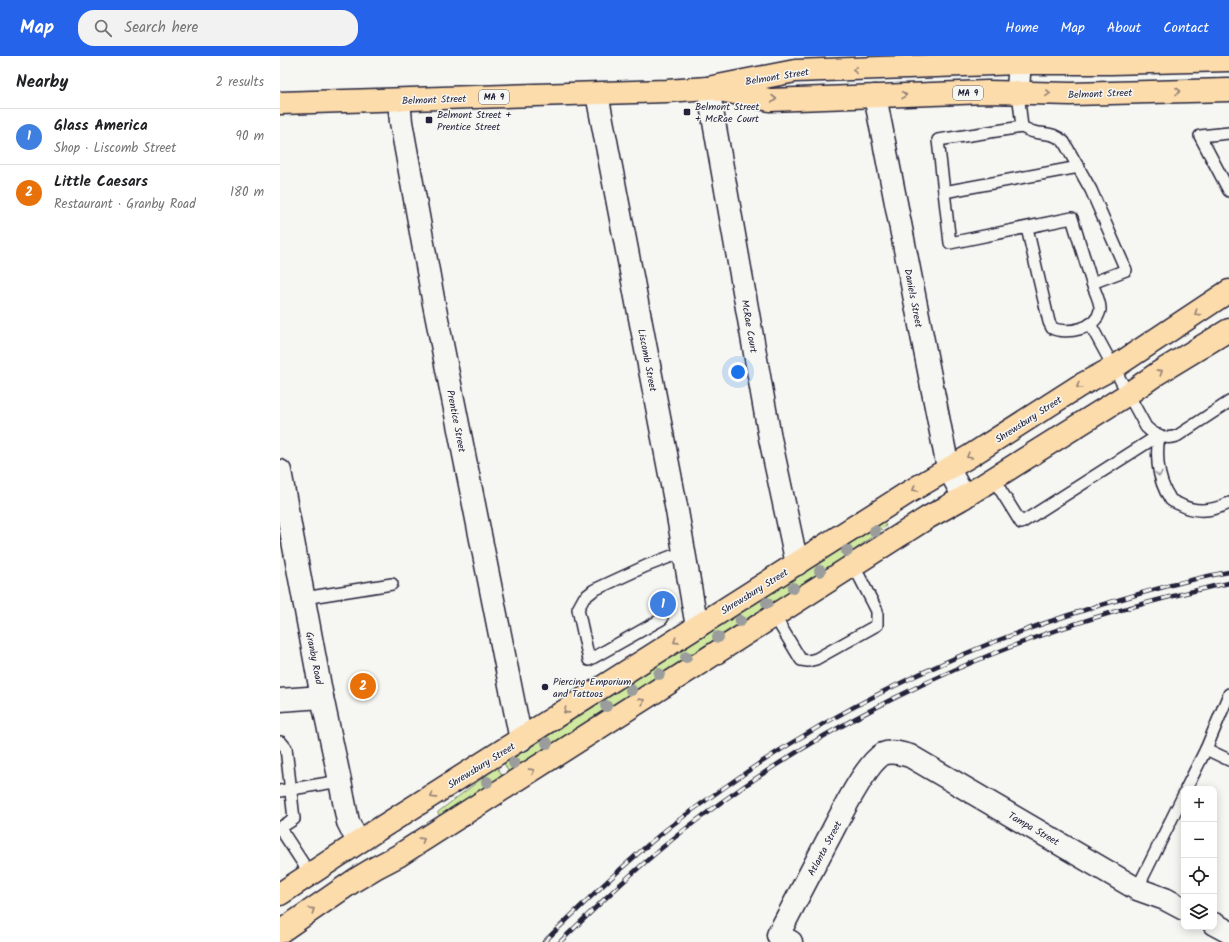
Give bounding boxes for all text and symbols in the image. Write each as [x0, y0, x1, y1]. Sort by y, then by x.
search box [78, 10, 358, 46]
text: Map [20, 13, 54, 43]
text: Search here [124, 16, 198, 40]
icon: search [92, 17, 114, 39]
text: Home [1005, 17, 1039, 39]
text: Map [1061, 17, 1085, 39]
text: About [1107, 17, 1141, 39]
text: Contact [1163, 17, 1209, 39]
street label: Belmont Street [744, 64, 810, 90]
one-way arrow [852, 65, 858, 74]
text: Nearby [16, 69, 68, 96]
text: 2 results [216, 72, 264, 93]
street label: Belmont Street [1068, 85, 1133, 103]
road number: MA 9 [953, 86, 983, 100]
one-way arrow [1175, 87, 1181, 95]
one-way arrow [1045, 89, 1051, 98]
road number: MA 9 [479, 90, 509, 104]
street label: Belmont Street [402, 91, 467, 109]
one-way arrow [901, 91, 907, 99]
one-way arrow [771, 95, 777, 103]
place label: Belmont Street + McRae Court [695, 99, 760, 127]
place label: Belmont Street + Prentice Street [437, 107, 512, 135]
marker: Belmont Street + McRae Court [682, 107, 692, 117]
text: Glass America [54, 114, 148, 138]
marker: Belmont Street + Prentice Street [424, 115, 434, 125]
text: 1 [27, 126, 31, 147]
text: 90 m [236, 126, 264, 147]
text: Shop · Liscomb Street [54, 138, 176, 159]
text: Little Caesars [54, 170, 148, 194]
text: 2 [25, 182, 33, 203]
text: 180 m [230, 182, 264, 203]
text: Restaurant · Granby Road [54, 194, 196, 215]
street label: Daniels Street [899, 267, 927, 329]
street label: McRae Court [736, 298, 762, 354]
one-way arrow [1194, 308, 1201, 315]
street label: Liscomb Street [633, 327, 661, 393]
your location [728, 362, 748, 382]
one-way arrow [1156, 370, 1163, 377]
one-way arrow [1076, 382, 1083, 389]
street label: Prentice Street [442, 389, 470, 454]
street label: Shrewsbury Street [992, 392, 1065, 447]
one-way arrow [966, 451, 973, 459]
one-way arrow [1155, 471, 1163, 477]
one-way arrow [912, 484, 919, 491]
street label: Shrewsbury Street [718, 565, 791, 619]
pin: 1 [650, 589, 676, 619]
street label: Granby Road [301, 630, 327, 687]
one-way arrow [673, 636, 680, 643]
pin: 2 [350, 671, 376, 701]
place label: Piercing Emporium and Tattoos [553, 674, 631, 702]
marker: Piercing Emporium and Tattoos [540, 682, 550, 692]
one-way arrow [638, 699, 645, 706]
one-way arrow [563, 706, 570, 714]
street label: Shrewsbury Street [445, 739, 518, 793]
one-way arrow [528, 768, 535, 776]
map controls [1181, 786, 1217, 930]
button: + [1181, 786, 1217, 822]
one-way arrow [430, 791, 437, 798]
street label: Tampa Street [1005, 808, 1062, 850]
street label: Atlanta Street [804, 818, 846, 879]
button: − [1181, 822, 1217, 858]
one-way arrow [418, 838, 425, 845]
button: locate [1181, 858, 1217, 894]
button: layers [1181, 894, 1217, 930]
one-way arrow [308, 907, 315, 915]

